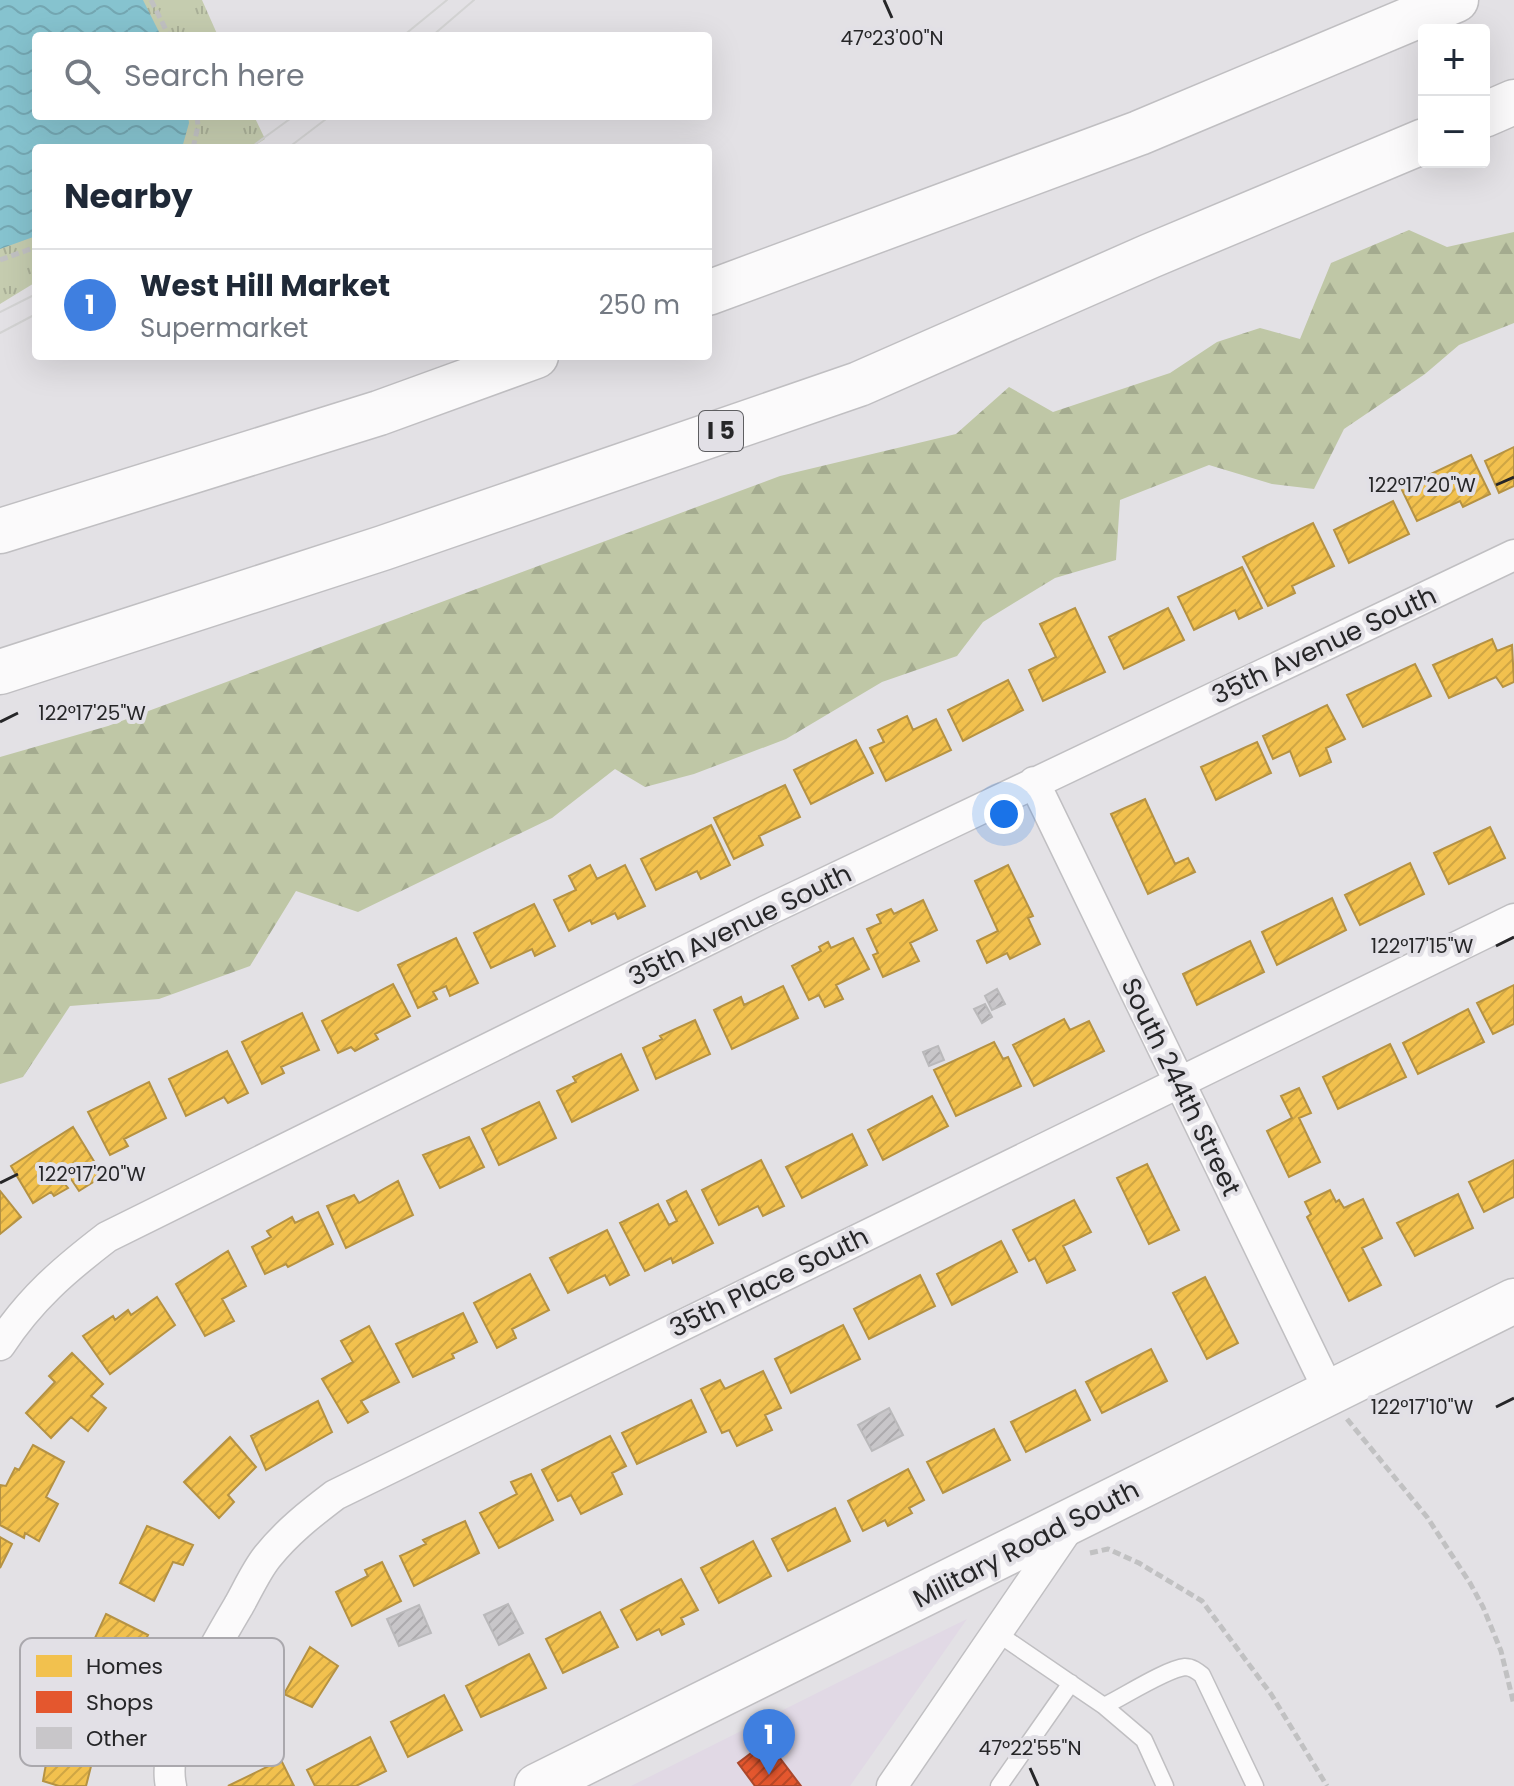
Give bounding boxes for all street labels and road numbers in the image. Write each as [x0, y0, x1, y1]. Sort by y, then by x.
road number: I 5 [699, 411, 743, 451]
street label: 35th Avenue South [1206, 577, 1442, 713]
street label: 35th Avenue South [622, 855, 858, 995]
street label: South 244th Street [1113, 972, 1249, 1202]
street label: 35th Place South [663, 1218, 875, 1346]
street label: Military Road South [907, 1471, 1145, 1617]

